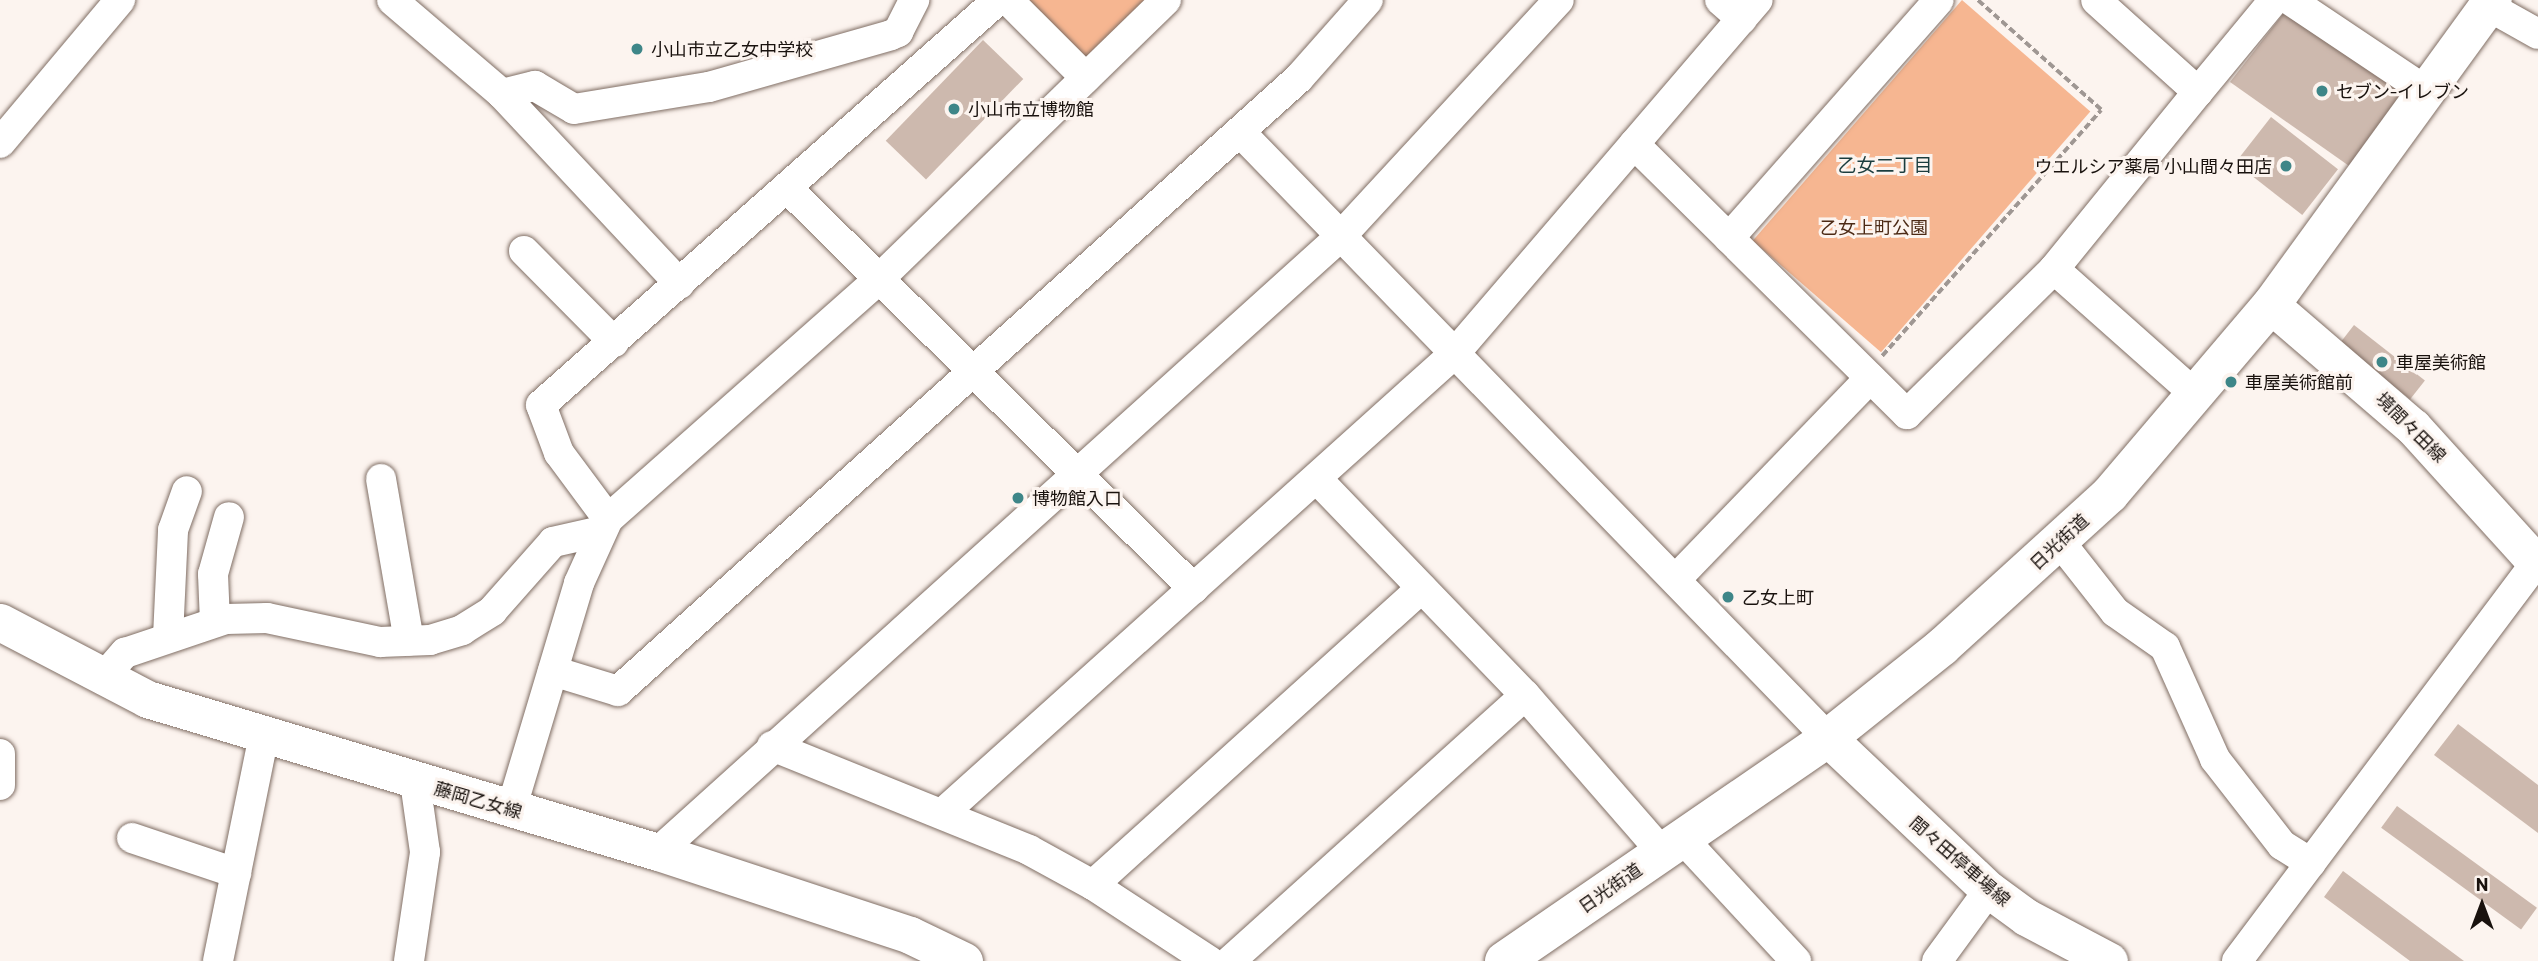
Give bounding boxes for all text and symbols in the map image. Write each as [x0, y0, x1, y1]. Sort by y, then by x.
place label: 小山市立乙女中学校 [651, 38, 813, 60]
marker: 小山市立乙女中学校 [629, 41, 645, 57]
place label: セブン-イレブン [2336, 80, 2469, 102]
marker: セブン-イレブン [2314, 83, 2330, 99]
place label: 小山市立博物館 [968, 98, 1094, 120]
marker: 小山市立博物館 [946, 101, 962, 117]
district label: 乙女二丁目 [1838, 154, 1932, 176]
place label: ウエルシア薬局 小山間々田店 [2034, 155, 2272, 177]
marker: ウエルシア薬局 小山間々田店 [2278, 158, 2294, 174]
park label: 乙女上町公園 [1820, 216, 1928, 238]
place label: 車屋美術館 [2396, 351, 2486, 373]
marker: 車屋美術館 [2374, 354, 2390, 370]
place label: 車屋美術館前 [2245, 371, 2353, 393]
marker: 車屋美術館前 [2223, 374, 2239, 390]
street label: 境間々田線 [2372, 388, 2450, 466]
place label: 博物館入口 [1032, 487, 1122, 509]
marker: 博物館入口 [1010, 490, 1026, 506]
street label: 日光街道 [2025, 510, 2093, 574]
place label: 乙女上町 [1742, 586, 1814, 608]
marker: 乙女上町 [1720, 589, 1736, 605]
street label: 藤岡乙女線 [432, 777, 524, 823]
street label: 間々田停車場線 [1905, 812, 2015, 910]
street label: 日光街道 [1574, 859, 1646, 917]
north arrow [2447, 870, 2517, 940]
text: N [2476, 872, 2488, 895]

